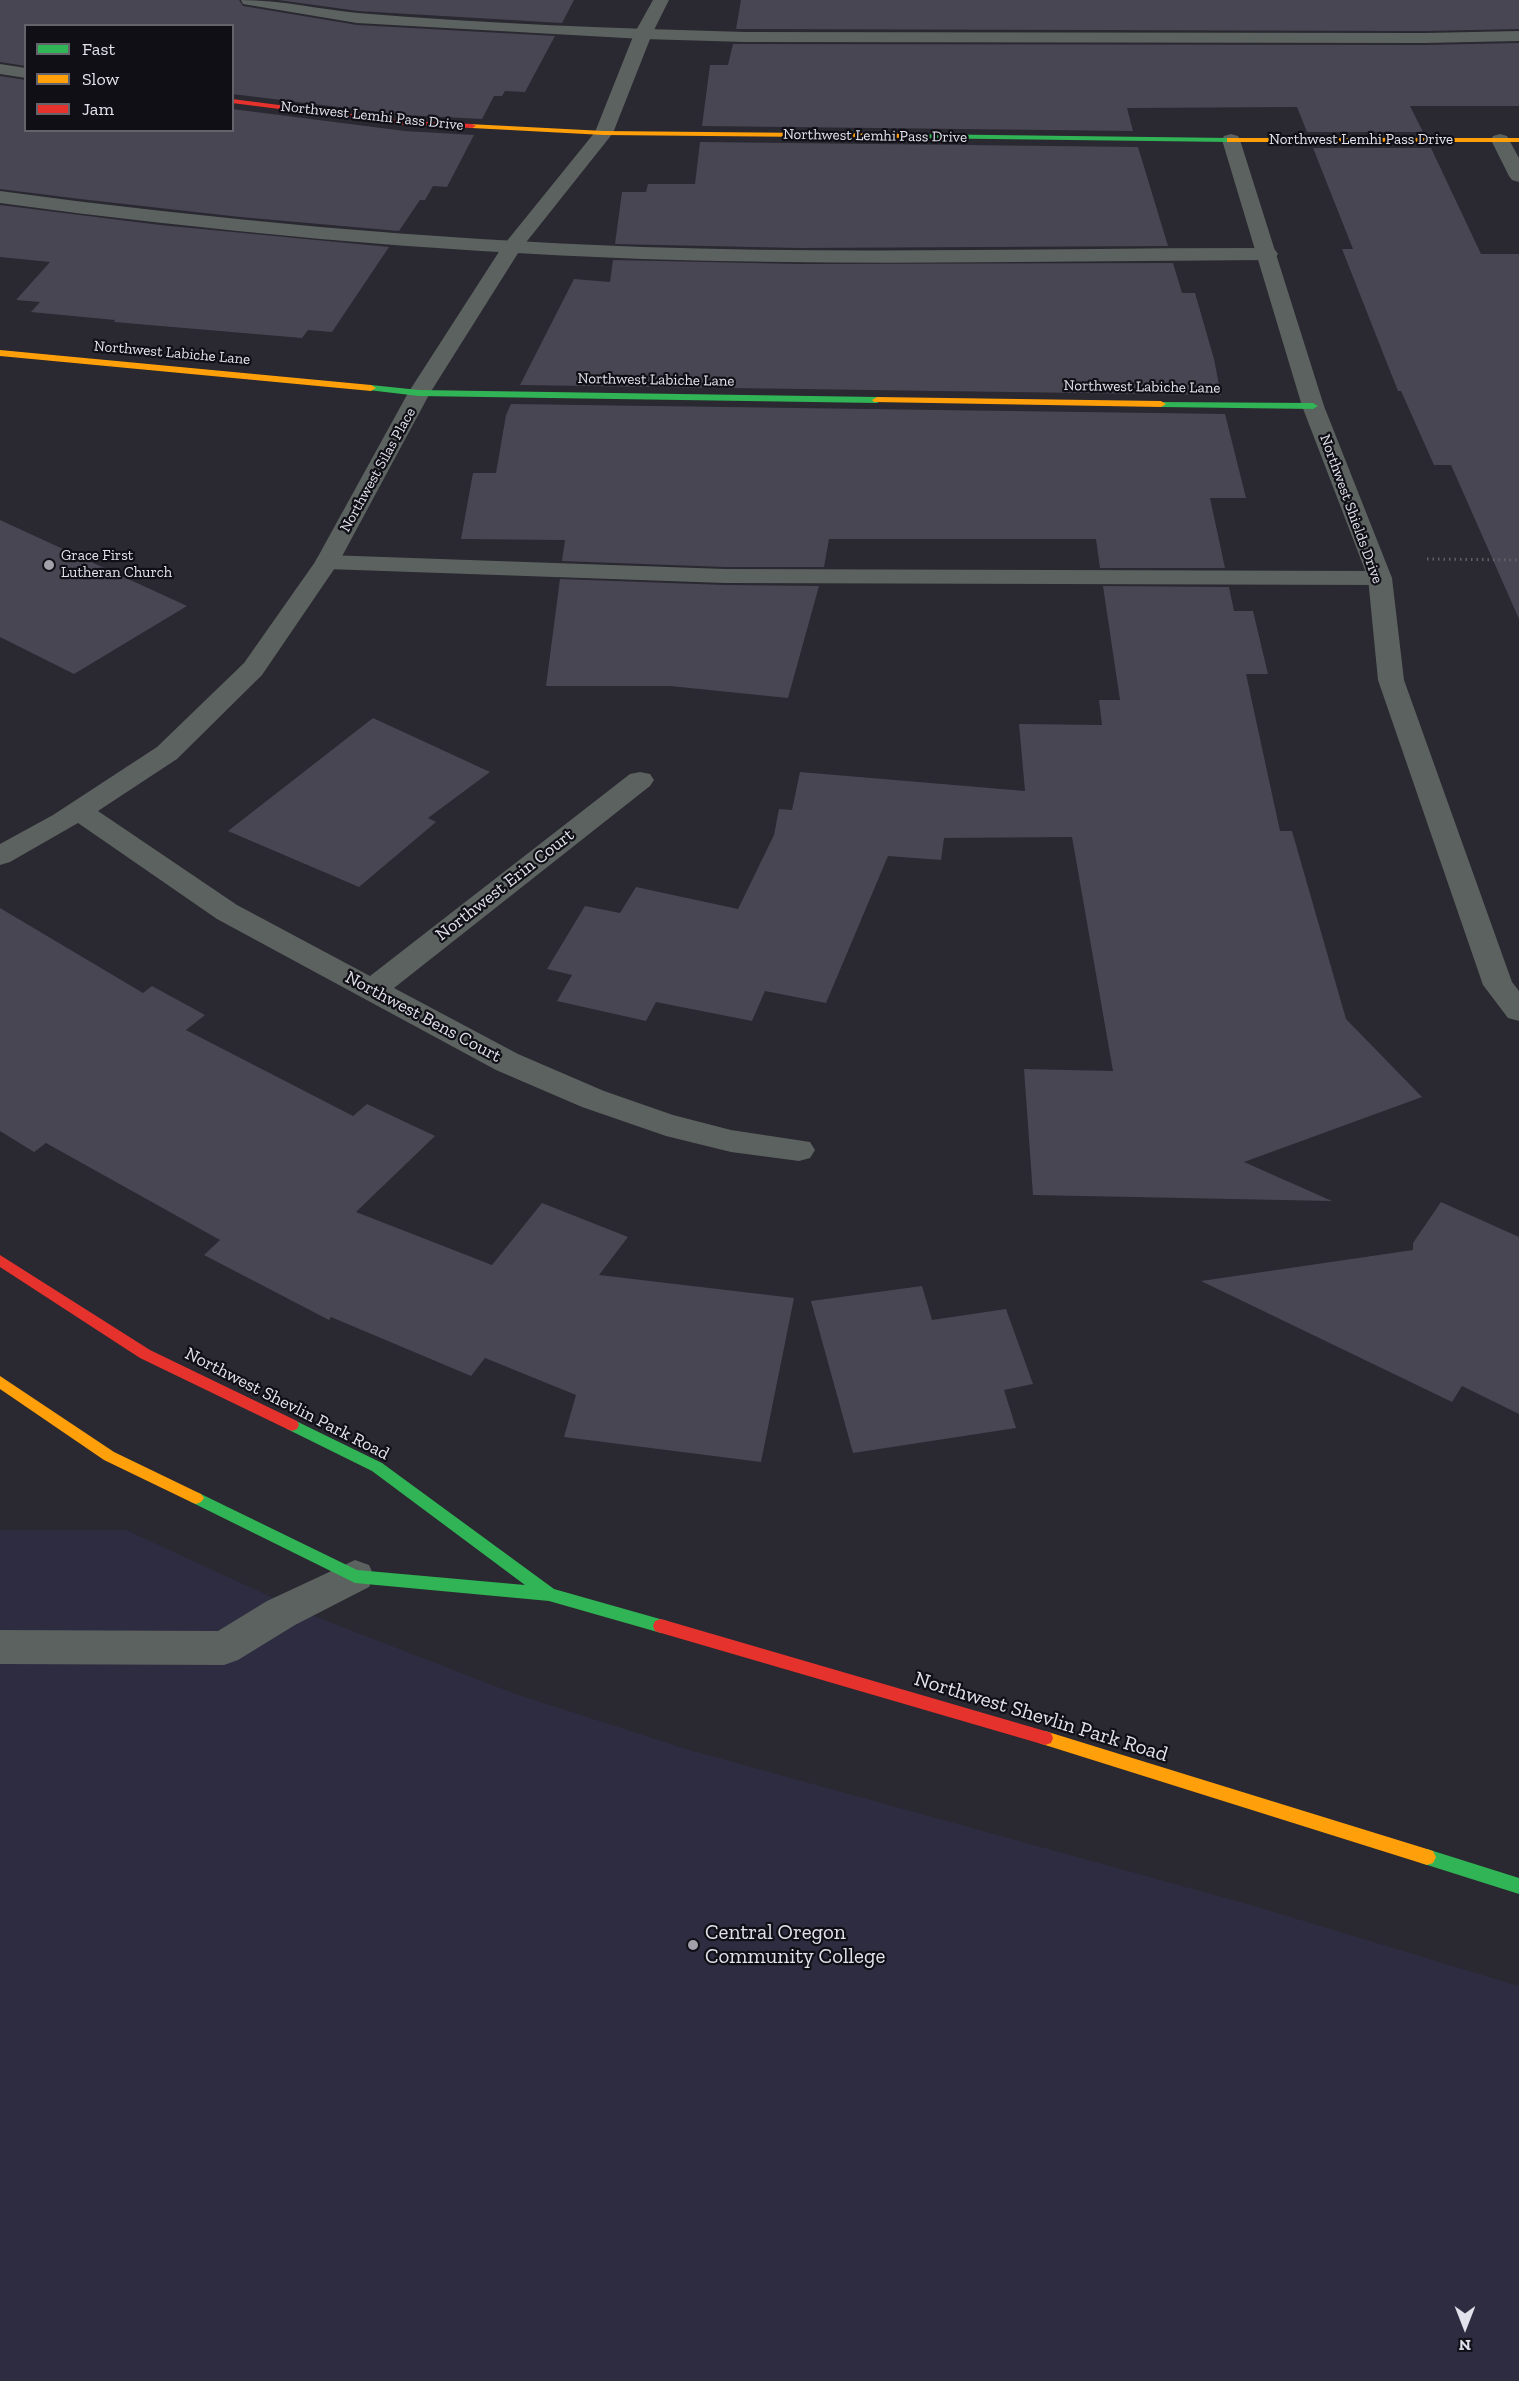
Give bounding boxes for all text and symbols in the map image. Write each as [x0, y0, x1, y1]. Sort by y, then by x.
legend [24, 24, 234, 132]
text: Fast [82, 38, 115, 60]
text: Slow [82, 68, 119, 90]
street label: Northwest Lemhi Pass Drive [280, 97, 464, 135]
text: Jam [82, 98, 114, 120]
street label: Northwest Lemhi Pass Drive [783, 125, 967, 147]
street label: Northwest Lemhi Pass Drive [1269, 131, 1453, 149]
street label: Northwest Labiche Lane [93, 337, 251, 369]
street label: Northwest Labiche Lane [577, 370, 735, 390]
street label: Northwest Labiche Lane [1063, 377, 1221, 397]
street label: Northwest Silas Place [336, 405, 420, 535]
street label: Northwest Shields Drive [1316, 432, 1386, 586]
place label: Grace First Lutheran Church [61, 547, 172, 582]
marker: Grace First Lutheran Church [42, 558, 56, 572]
street label: Northwest Erin Court [432, 824, 578, 946]
street label: Northwest Bens Court [341, 967, 505, 1067]
street label: Northwest Shevlin Park Road [181, 1343, 393, 1465]
street label: Northwest Shevlin Park Road [911, 1666, 1171, 1768]
place label: Central Oregon Community College [705, 1920, 885, 1970]
marker: Central Oregon Community College [686, 1938, 700, 1952]
north arrow [1435, 2297, 1495, 2357]
text: N [1459, 2336, 1471, 2355]

